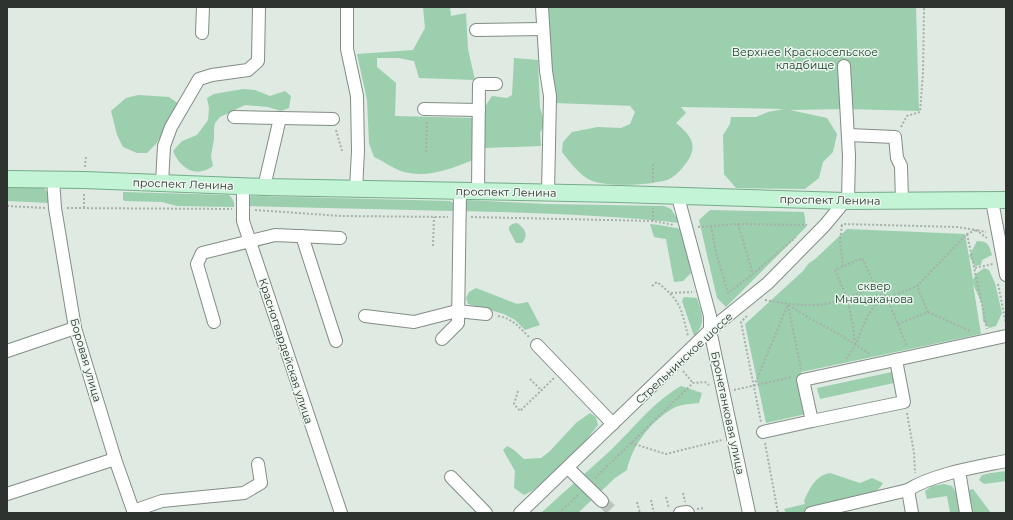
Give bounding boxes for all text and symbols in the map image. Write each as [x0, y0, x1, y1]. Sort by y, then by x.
park label: Верхнее Красносельское кладбище [732, 45, 878, 72]
street label: проспект Ленина [132, 175, 234, 193]
street label: проспект Ленина [455, 184, 557, 200]
street label: проспект Ленина [779, 192, 881, 208]
street label: Красногвардейская улица [256, 276, 316, 426]
park label: сквер Мнацаканова [835, 279, 913, 306]
street label: Стрельнинское шоссе [632, 309, 736, 407]
street label: Боровая улица [67, 316, 105, 404]
street label: Бронетанковая улица [708, 350, 748, 476]

